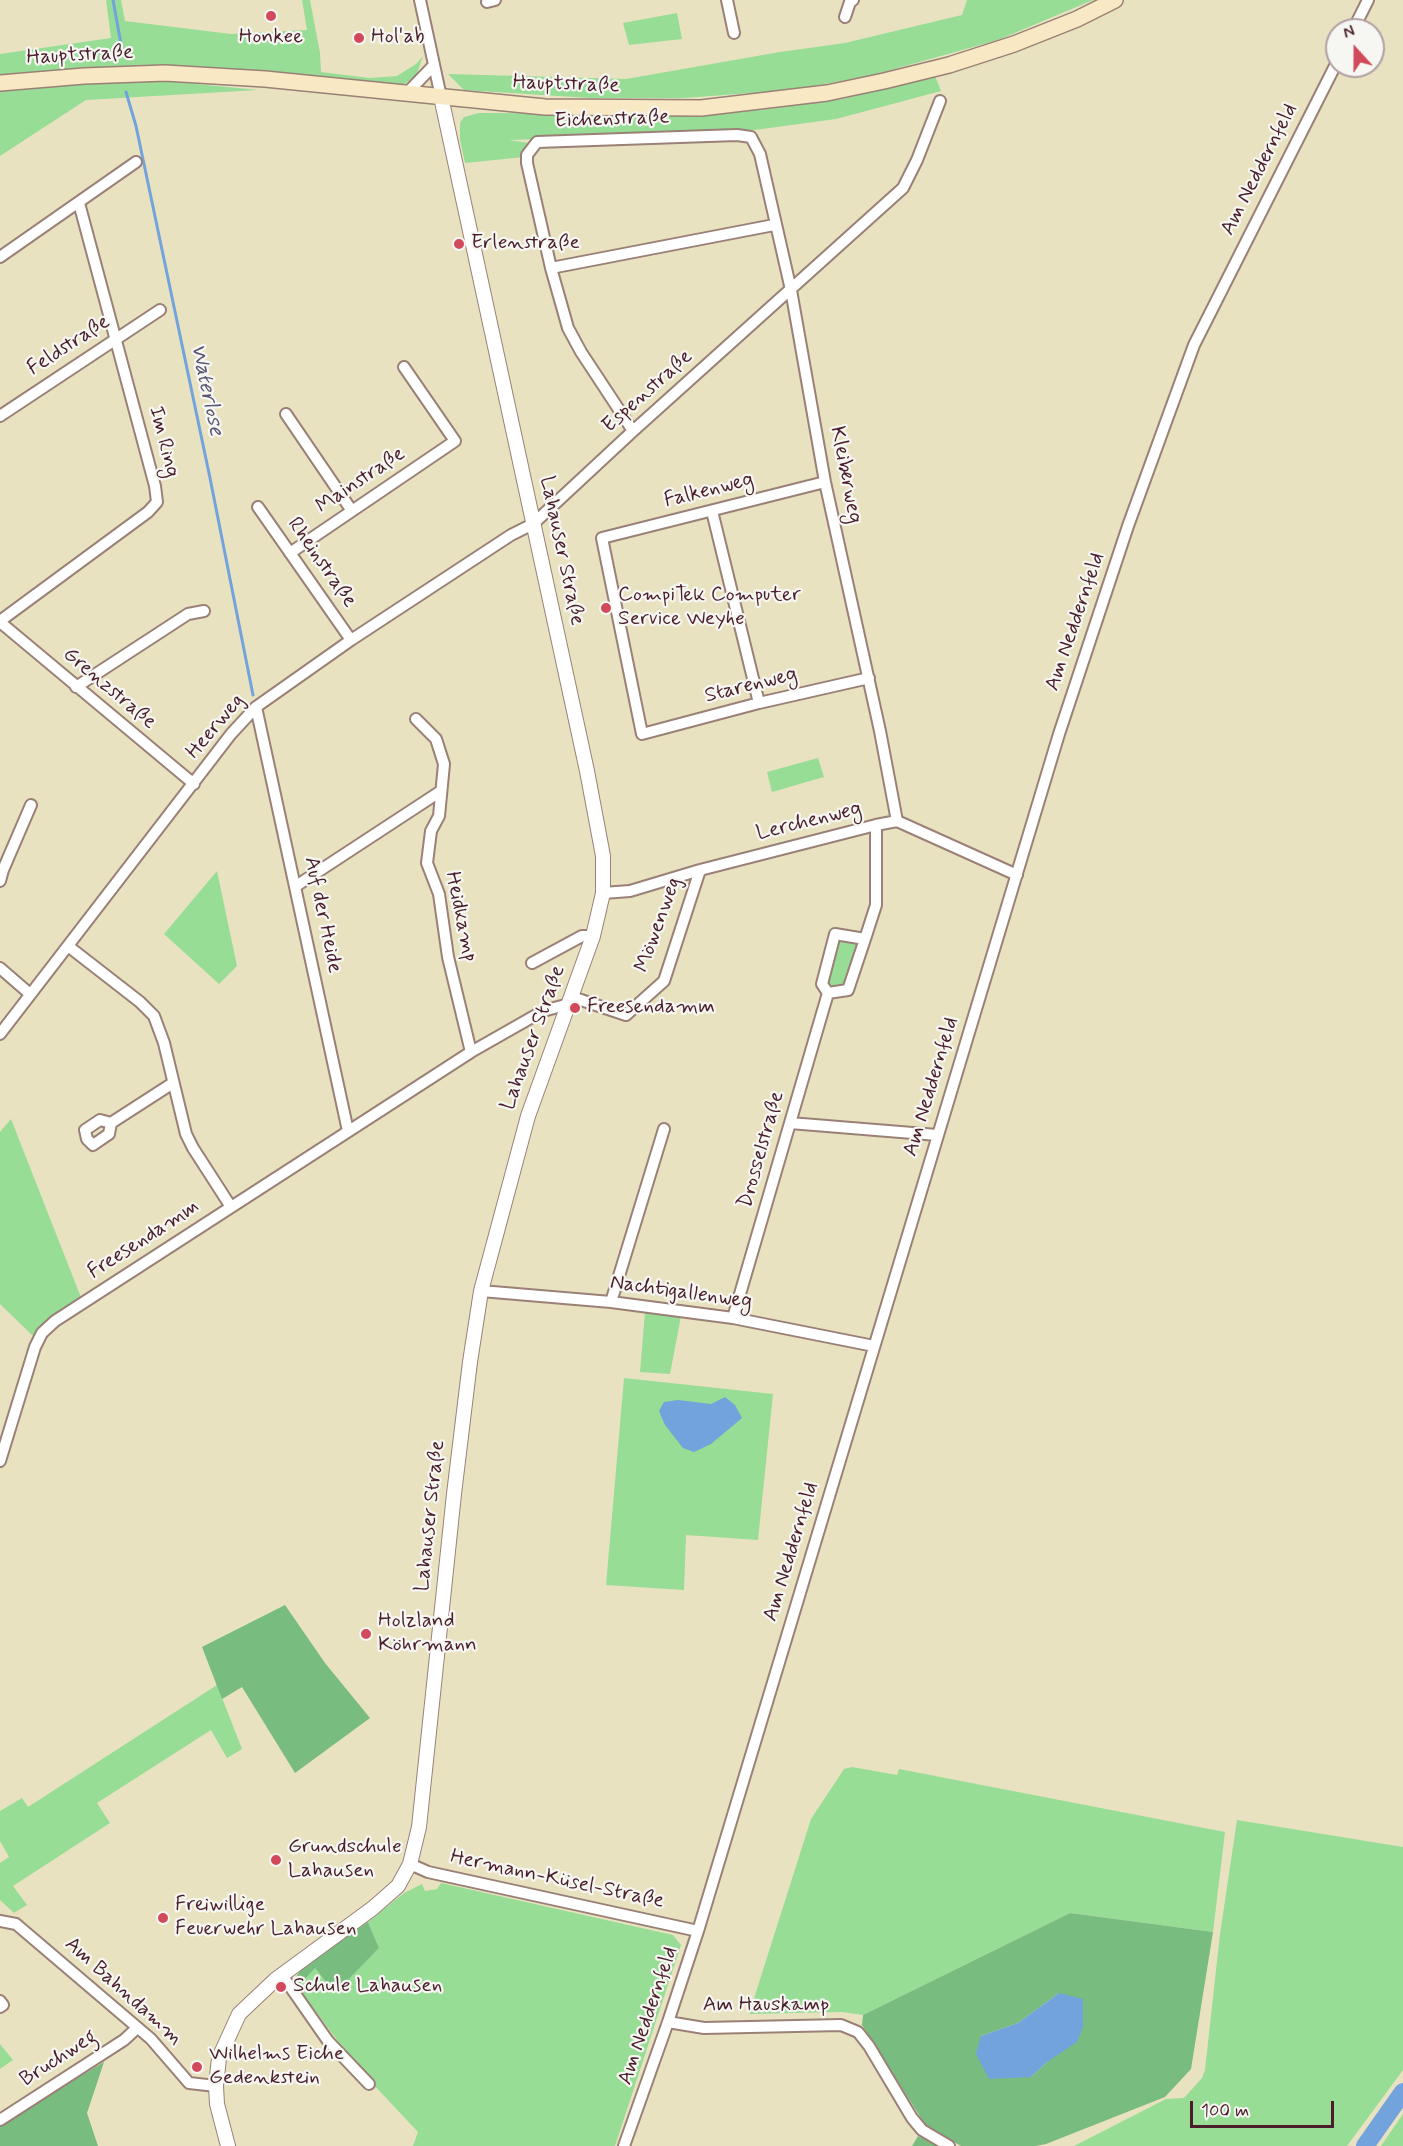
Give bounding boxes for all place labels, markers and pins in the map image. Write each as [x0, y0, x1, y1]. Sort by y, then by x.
marker: Honkee [264, 9, 278, 23]
place label: Honkee [239, 25, 303, 51]
place label: Hol'ab [371, 25, 425, 51]
marker: Hol'ab [352, 31, 366, 45]
place label: Erlenstraße [471, 231, 580, 257]
marker: Erlenstraße [452, 237, 466, 251]
place label: CompiTek Computer Service Weyhe [618, 583, 801, 633]
marker: CompiTek Computer Service Weyhe [599, 601, 613, 615]
place label: Freesendamm [587, 995, 715, 1021]
marker: Freesendamm [568, 1001, 582, 1015]
place label: Holzland Köhrmann [378, 1609, 477, 1659]
marker: Holzland Köhrmann [359, 1627, 373, 1641]
place label: Grundschule Lahausen [288, 1835, 402, 1885]
marker: Grundschule Lahausen [269, 1853, 283, 1867]
place label: Freiwillige Feuerwehr Lahausen [175, 1893, 356, 1943]
marker: Freiwillige Feuerwehr Lahausen [156, 1911, 170, 1925]
place label: Schule Lahausen [293, 1974, 442, 2000]
marker: Schule Lahausen [274, 1980, 288, 1994]
place label: Wilhelms Eiche Gedenkstein [209, 2042, 344, 2092]
marker: Wilhelms Eiche Gedenkstein [190, 2060, 204, 2074]

